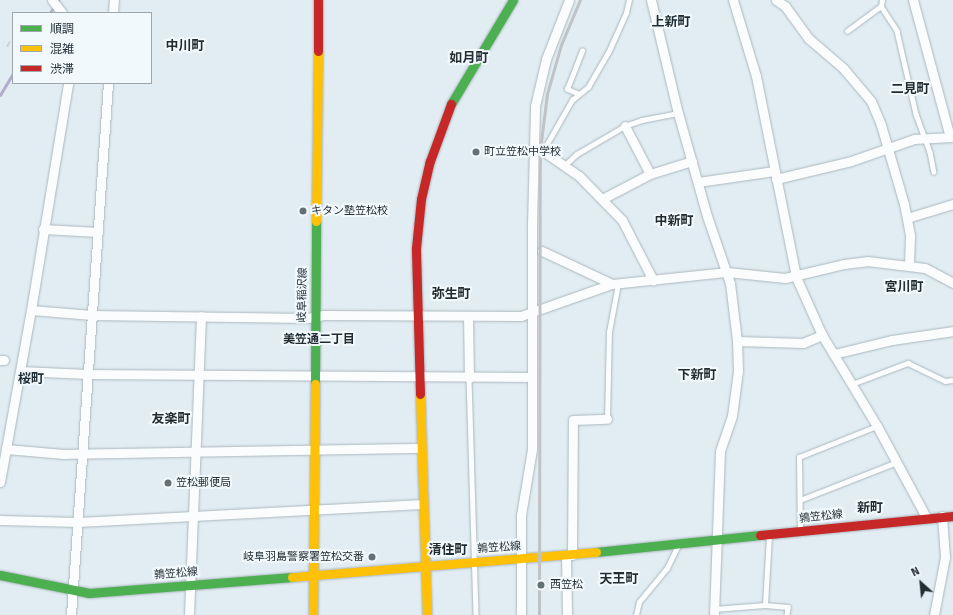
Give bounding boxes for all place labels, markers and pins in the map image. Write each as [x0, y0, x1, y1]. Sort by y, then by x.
place label: 町立笠松中学校 [484, 145, 561, 159]
marker: 町立笠松中学校 [471, 147, 481, 157]
place label: キタン塾笠松校 [311, 204, 388, 218]
marker: キタン塾笠松校 [298, 206, 308, 216]
place label: 笠松郵便局 [176, 476, 231, 490]
marker: 笠松郵便局 [163, 478, 173, 488]
place label: 岐阜羽島警察署笠松交番 [243, 550, 364, 564]
marker: 岐阜羽島警察署笠松交番 [367, 552, 377, 562]
place label: 西笠松 [550, 578, 583, 592]
marker: 西笠松 [535, 579, 547, 591]

